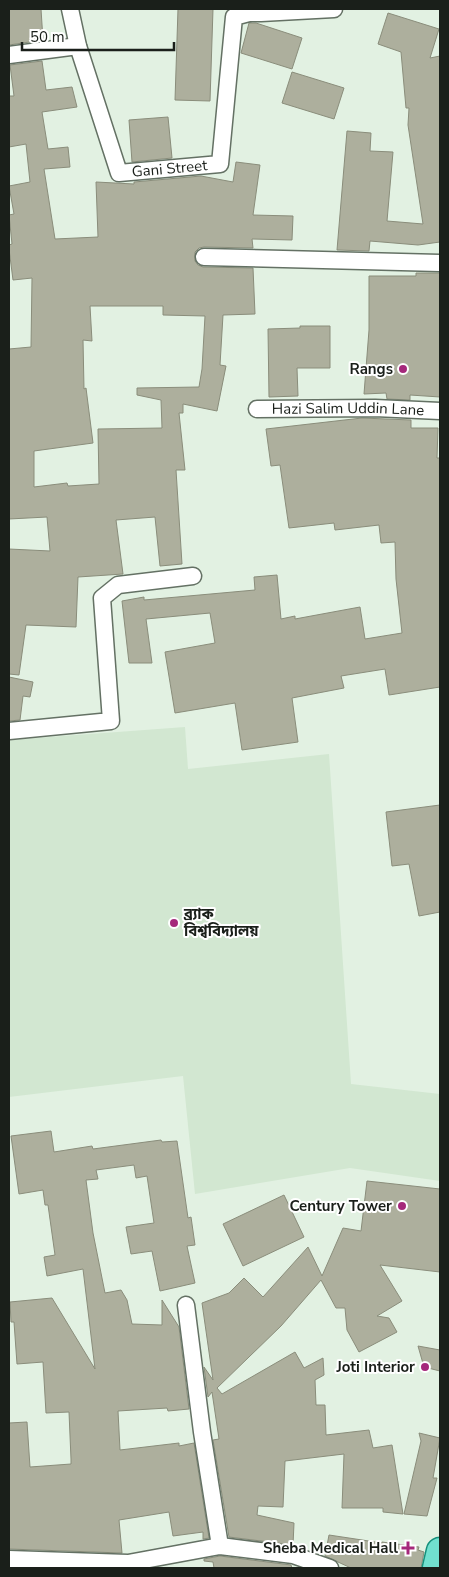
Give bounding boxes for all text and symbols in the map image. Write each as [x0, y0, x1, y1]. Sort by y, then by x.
scale bar [22, 20, 175, 52]
text: 50 m [30, 27, 65, 47]
street label: Gani Street [131, 155, 209, 182]
place label: Rangs [349, 359, 393, 379]
marker: Rangs [397, 363, 409, 375]
street label: Hazi Salim Uddin Lane [272, 398, 425, 420]
place label: ব্র্যাক বিশ্ববিদ্যালয় [183, 904, 259, 941]
marker: ব্র্যাক বিশ্ববিদ্যালয় [168, 917, 180, 929]
place label: Century Tower [289, 1196, 392, 1216]
marker: Century Tower [396, 1200, 408, 1212]
place label: Joti Interior [335, 1357, 415, 1377]
marker: Joti Interior [419, 1361, 431, 1373]
place label: Sheba Medical Hall [263, 1538, 398, 1558]
marker: Sheba Medical Hall [402, 1542, 414, 1554]

